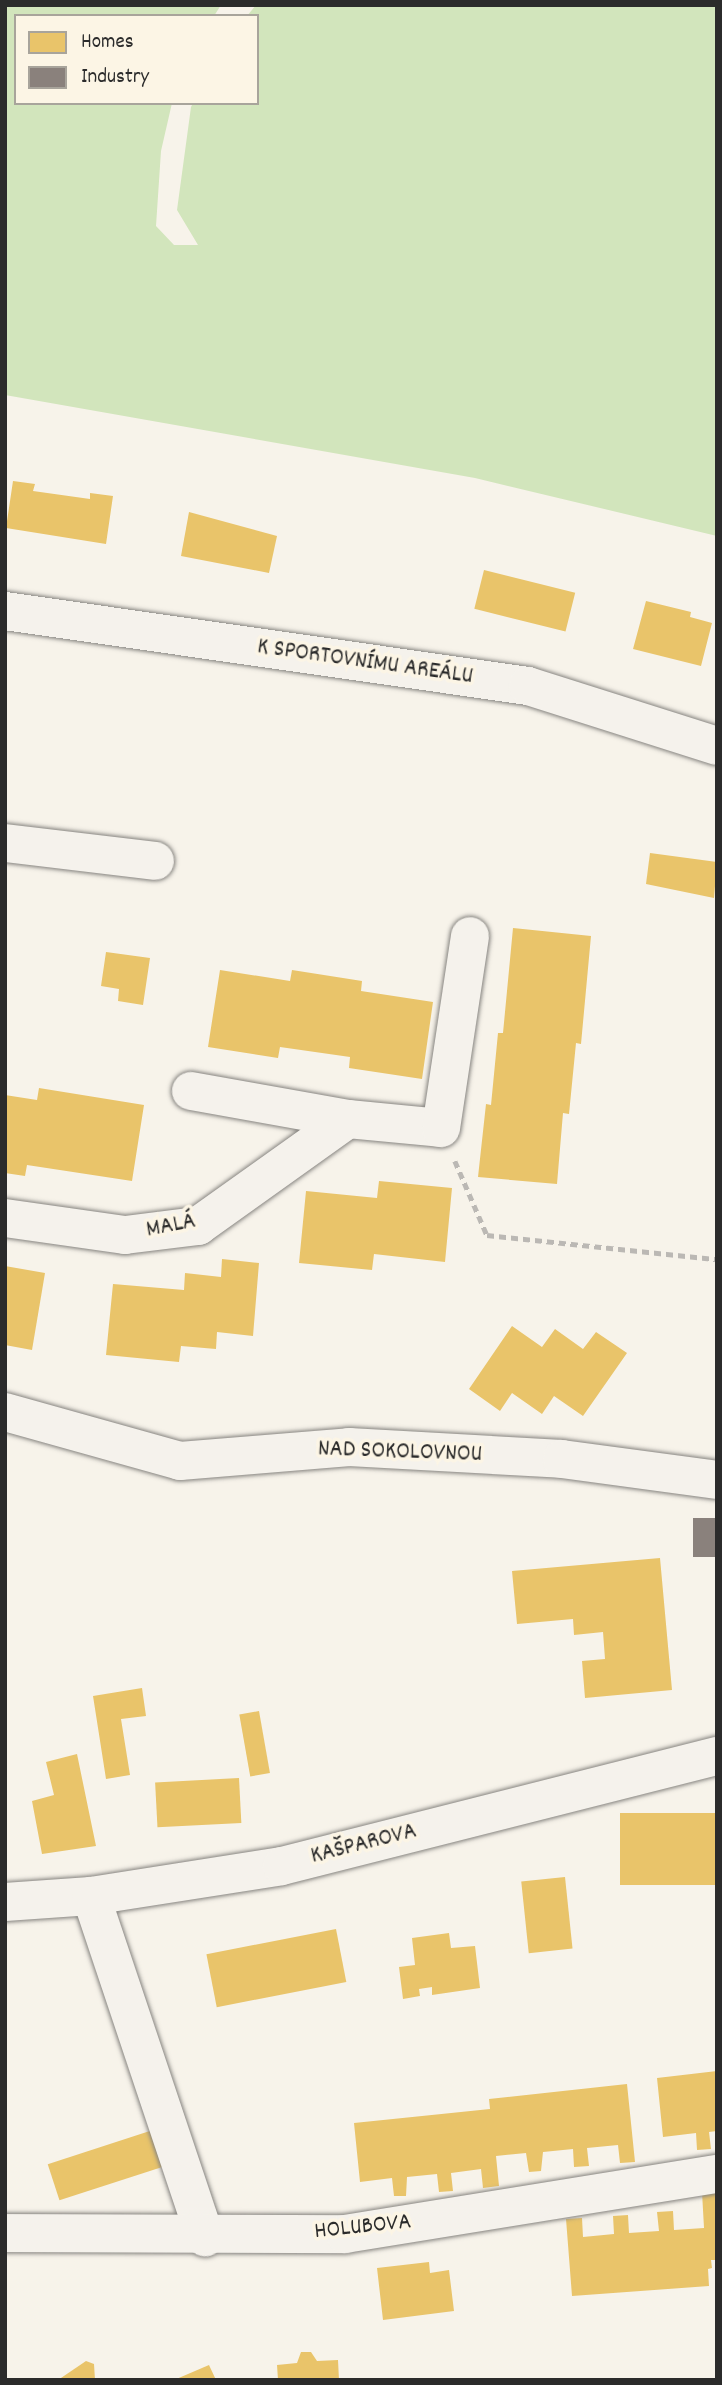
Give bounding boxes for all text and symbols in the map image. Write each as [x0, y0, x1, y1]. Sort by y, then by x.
legend [14, 14, 259, 105]
text: Homes [81, 28, 134, 58]
text: Industry [81, 63, 149, 93]
street label: K SPORTOVNÍMU AREÁLU [255, 634, 475, 692]
street label: MALÁ [144, 1208, 198, 1246]
street label: NAD SOKOLOVNOU [317, 1436, 483, 1470]
street label: KAŠPAROVA [308, 1818, 420, 1872]
street label: HOLUBOVA [313, 2209, 413, 2247]

